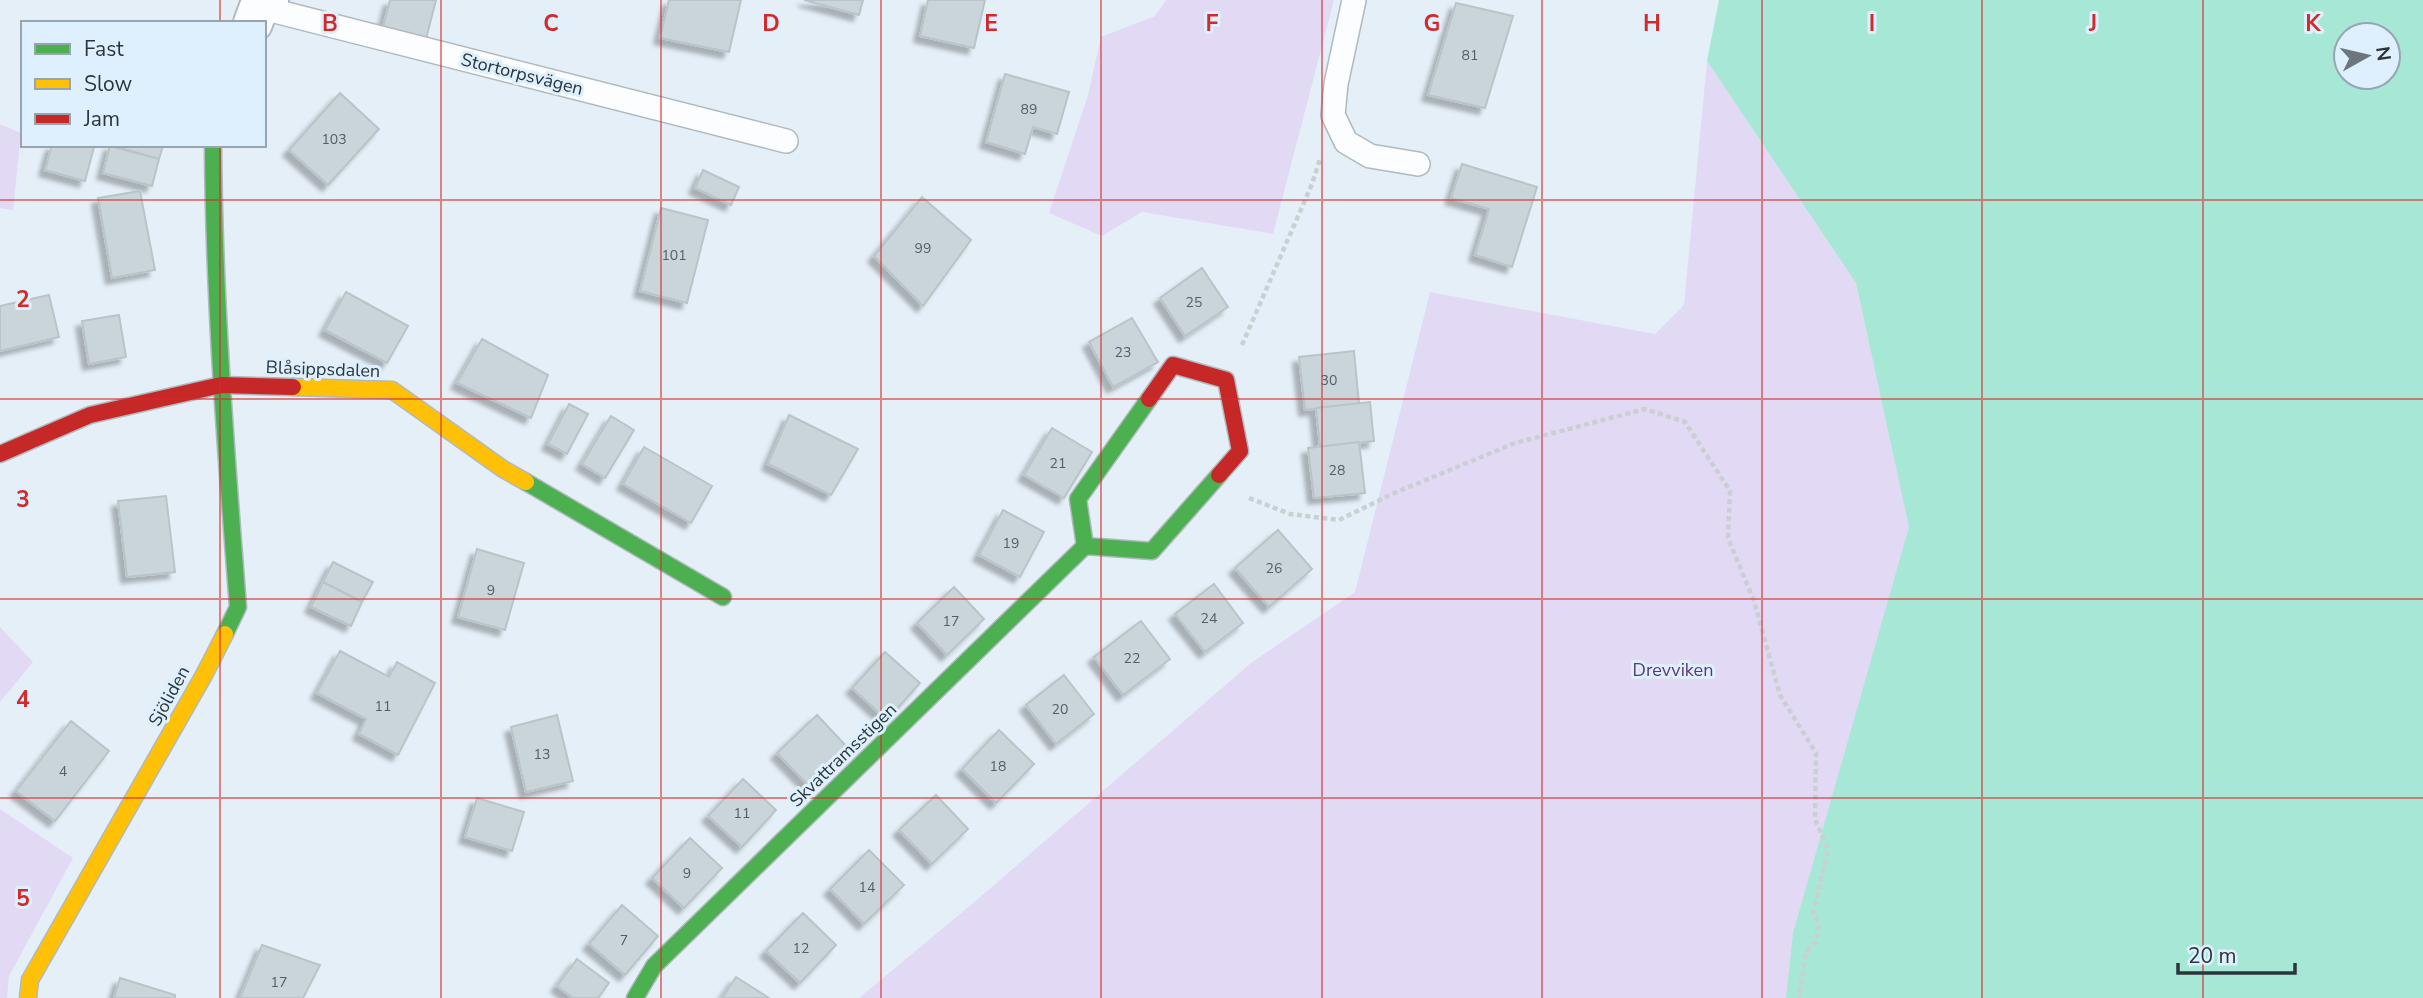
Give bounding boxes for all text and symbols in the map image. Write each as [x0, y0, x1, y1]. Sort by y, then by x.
text: B [322, 8, 338, 39]
text: C [543, 8, 559, 39]
text: D [762, 8, 780, 39]
text: E [984, 8, 998, 39]
text: F [1206, 8, 1219, 39]
text: G [1424, 8, 1440, 39]
text: H [1643, 8, 1661, 39]
text: I [1869, 8, 1875, 39]
text: J [2088, 8, 2097, 39]
text: K [2305, 8, 2321, 39]
legend [21, 21, 266, 147]
north arrow [2332, 21, 2402, 91]
text: Fast [84, 35, 124, 63]
text: N [2369, 45, 2397, 63]
house number: 81 [1462, 46, 1478, 65]
street label: Stortorpsvägen [459, 47, 585, 101]
text: Slow [84, 70, 133, 98]
house number: 89 [1021, 100, 1037, 119]
text: Jam [83, 105, 120, 133]
house number: 103 [321, 130, 347, 149]
house number: 99 [915, 239, 931, 258]
house number: 101 [661, 246, 687, 265]
text: 2 [16, 284, 30, 315]
house number: 25 [1186, 293, 1202, 312]
house number: 23 [1115, 343, 1131, 362]
street label: Blåsippsdalen [265, 355, 381, 383]
house number: 30 [1321, 371, 1337, 390]
house number: 21 [1050, 454, 1066, 473]
house number: 28 [1329, 461, 1345, 480]
text: 3 [16, 484, 30, 515]
house number: 19 [1003, 534, 1019, 553]
house number: 26 [1266, 559, 1282, 578]
house number: 9 [487, 581, 495, 600]
house number: 24 [1201, 609, 1217, 628]
house number: 17 [943, 612, 959, 631]
house number: 22 [1124, 649, 1140, 668]
park label: Drevviken [1633, 658, 1713, 682]
street label: Sjöliden [143, 662, 195, 730]
text: 4 [16, 684, 30, 715]
house number: 11 [375, 697, 391, 716]
street label: Skvattramsstigen [784, 698, 902, 812]
house number: 20 [1052, 700, 1068, 719]
house number: 13 [534, 745, 550, 764]
house number: 18 [990, 757, 1006, 776]
house number: 4 [59, 762, 67, 781]
house number: 11 [734, 804, 750, 823]
house number: 9 [683, 864, 691, 883]
house number: 14 [859, 878, 875, 897]
text: 5 [16, 883, 30, 914]
house number: 7 [620, 931, 628, 950]
scale bar [2178, 932, 2295, 976]
house number: 12 [793, 939, 809, 958]
text: 20 m [2188, 942, 2237, 970]
house number: 17 [271, 973, 287, 992]

